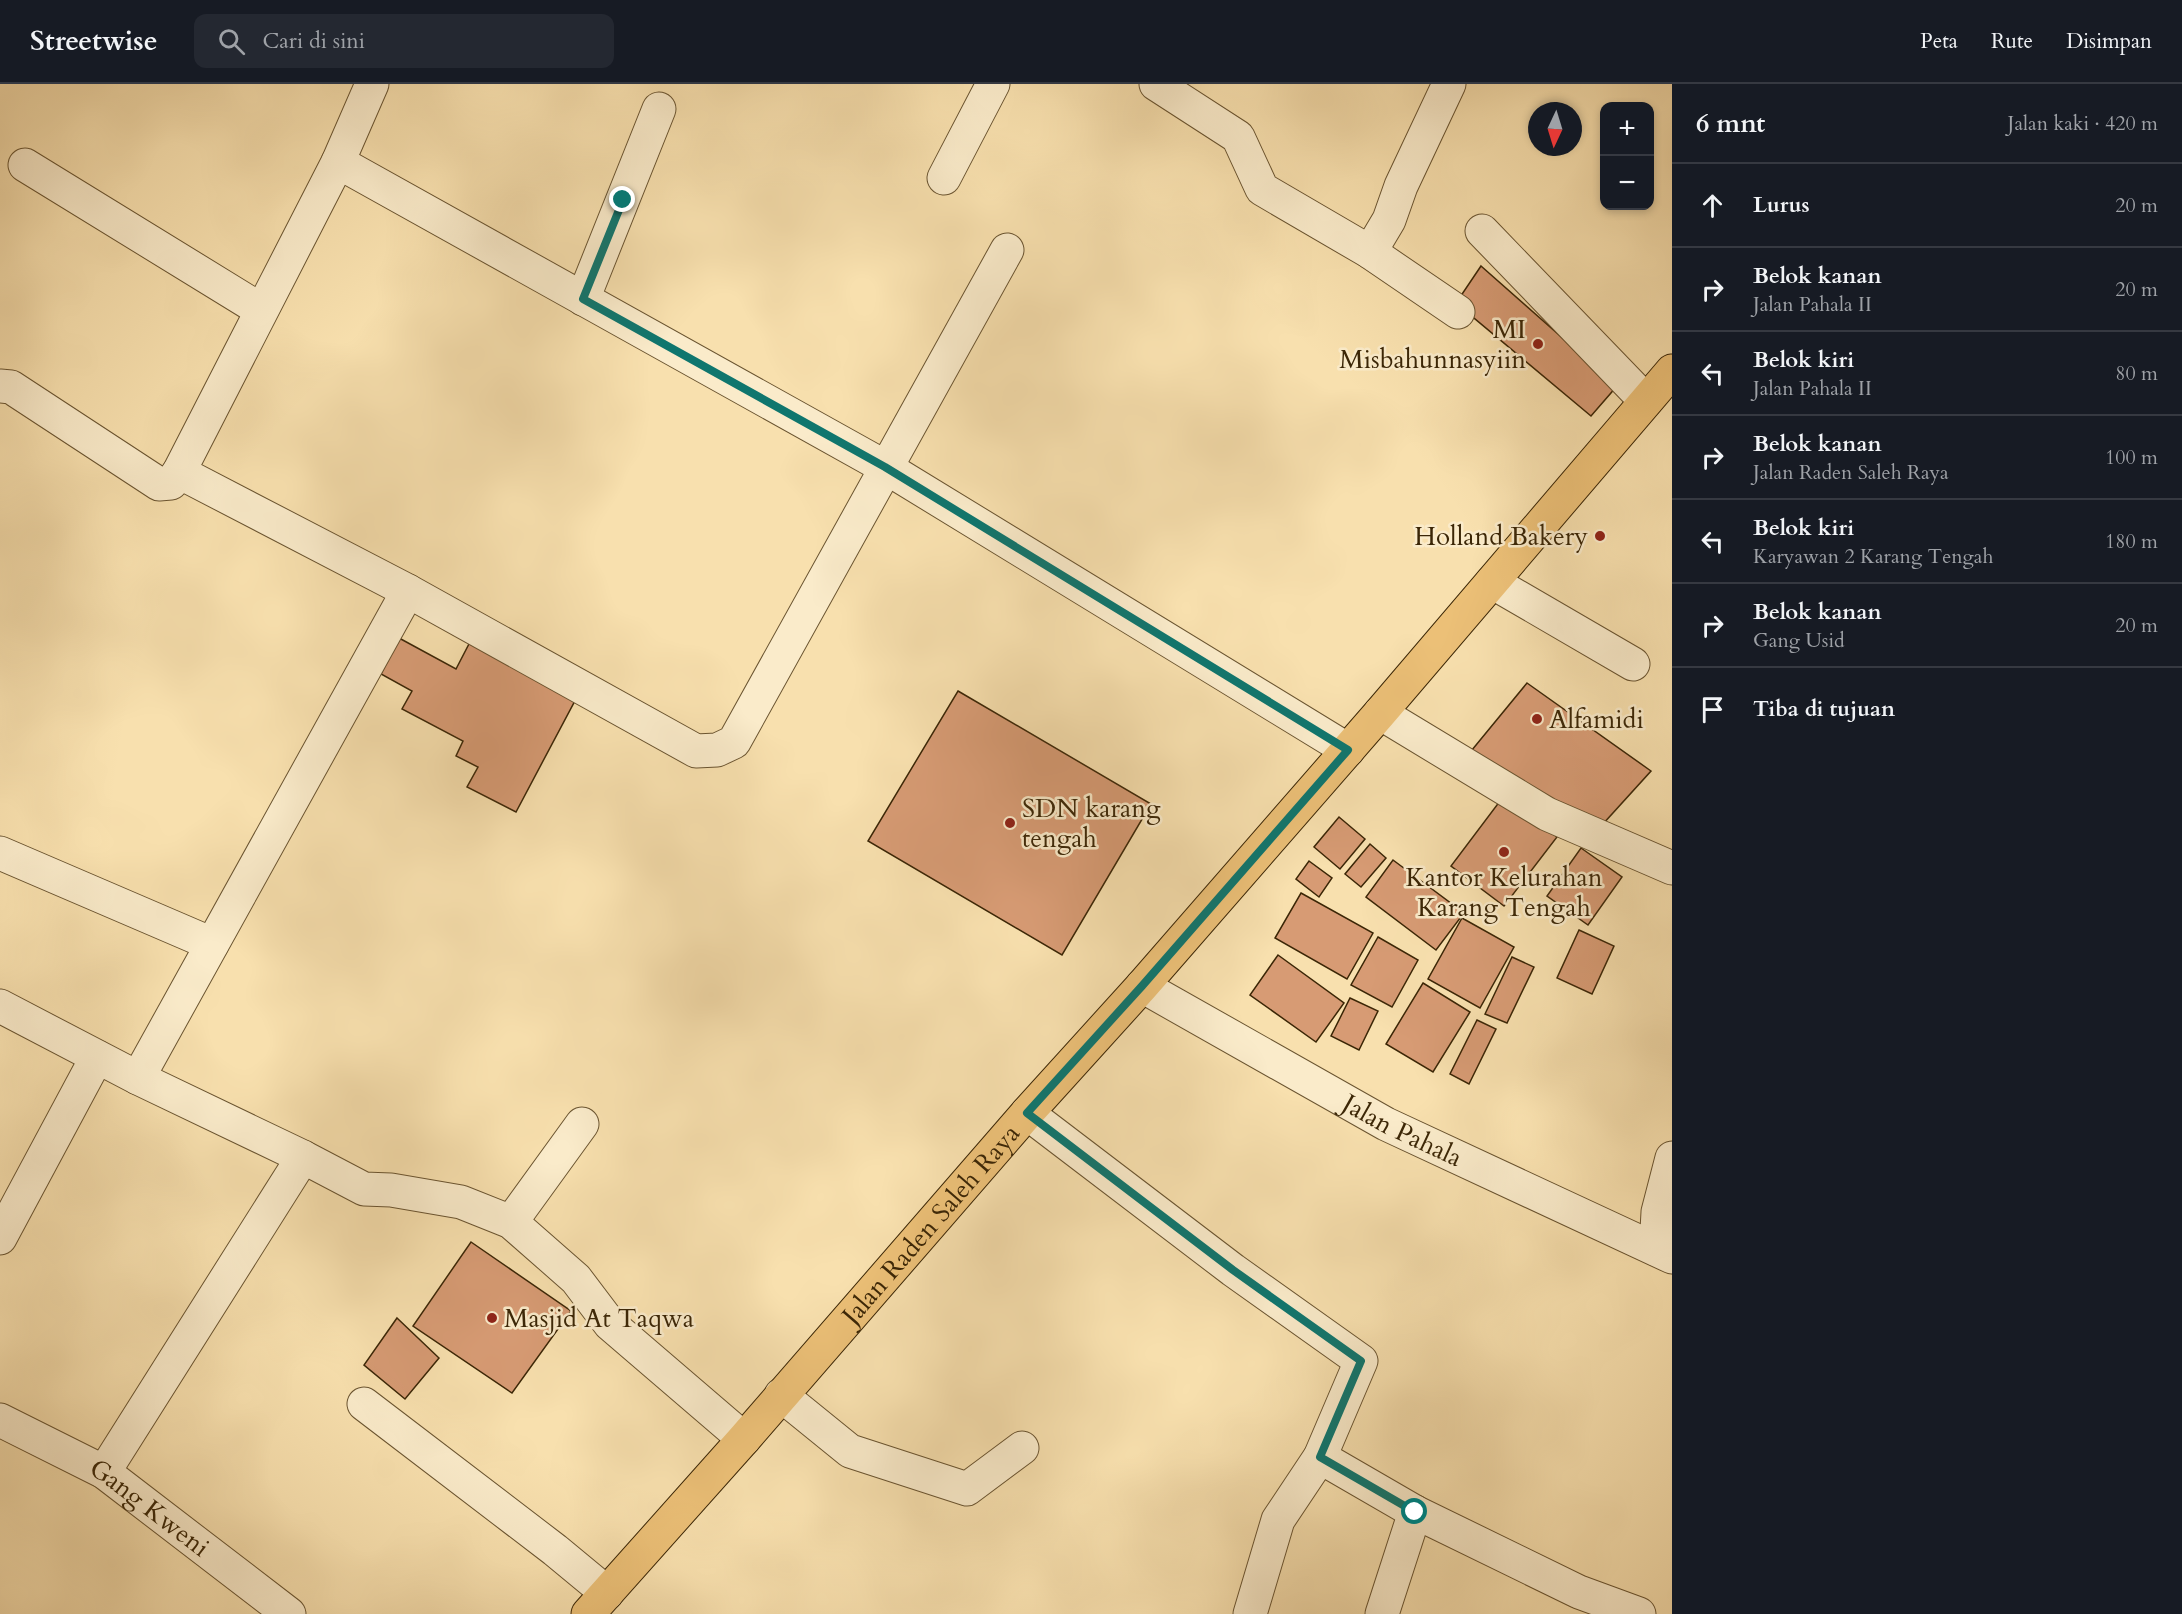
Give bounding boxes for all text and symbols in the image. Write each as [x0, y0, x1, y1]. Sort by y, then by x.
search box [194, 14, 614, 68]
text: Streetwise [30, 22, 158, 60]
icon: search [215, 25, 248, 58]
text: Cari di sini [263, 26, 365, 56]
text: Peta [1920, 27, 1958, 56]
text: Rute [1991, 27, 2033, 56]
text: Disimpan [2066, 27, 2152, 56]
north arrow [1528, 102, 1582, 156]
map controls [1600, 102, 1654, 210]
button: + [1600, 102, 1654, 156]
text: 6 mnt [1696, 106, 1765, 141]
text: Jalan kaki · 420 m [2008, 110, 2158, 137]
button: − [1600, 156, 1654, 210]
route end [609, 186, 635, 212]
icon: ahead [1696, 189, 1729, 222]
text: Lurus [1753, 190, 1810, 220]
text: 20 m [2115, 192, 2158, 219]
text: Belok kanan [1753, 261, 1882, 291]
icon: right [1696, 273, 1729, 306]
text: 20 m [2115, 276, 2158, 303]
text: Jalan Pahala II [1753, 291, 1872, 318]
place label: MI Misbahunnasyiin [1339, 312, 1526, 377]
marker: MI Misbahunnasyiin [1531, 337, 1545, 351]
text: Belok kiri [1753, 345, 1854, 375]
icon: left [1696, 357, 1729, 390]
text: 80 m [2115, 360, 2158, 387]
text: Jalan Pahala II [1753, 375, 1872, 402]
text: Belok kanan [1753, 429, 1882, 459]
icon: right [1696, 441, 1729, 474]
text: 100 m [2105, 444, 2158, 471]
text: Jalan Raden Saleh Raya [1753, 459, 1949, 486]
text: Belok kiri [1753, 513, 1854, 543]
place label: Holland Bakery [1414, 519, 1588, 554]
icon: left [1696, 525, 1729, 558]
text: 180 m [2105, 528, 2158, 555]
marker: Holland Bakery [1593, 529, 1607, 543]
text: Karyawan 2 Karang Tengah [1753, 543, 1993, 570]
text: Belok kanan [1753, 597, 1882, 627]
icon: right [1696, 609, 1729, 642]
text: 20 m [2115, 612, 2158, 639]
text: Gang Usid [1753, 627, 1845, 654]
icon: arrive [1696, 693, 1729, 726]
text: Tiba di tujuan [1753, 694, 1895, 724]
place label: Alfamidi [1549, 702, 1644, 737]
marker: Alfamidi [1530, 712, 1544, 726]
place label: SDN karang tengah [1022, 791, 1161, 856]
marker: SDN karang tengah [1003, 816, 1017, 830]
marker: Kantor Kelurahan Karang Tengah [1497, 845, 1511, 859]
place label: Kantor Kelurahan Karang Tengah [1405, 860, 1603, 925]
street label: Jalan Pahala [1333, 1084, 1468, 1175]
street label: Jalan Raden Saleh Raya [831, 1116, 1027, 1335]
place label: Masjid At Taqwa [504, 1301, 694, 1336]
marker: Masjid At Taqwa [485, 1311, 499, 1325]
street label: Gang Kweni [84, 1450, 217, 1564]
route start [1401, 1498, 1427, 1524]

